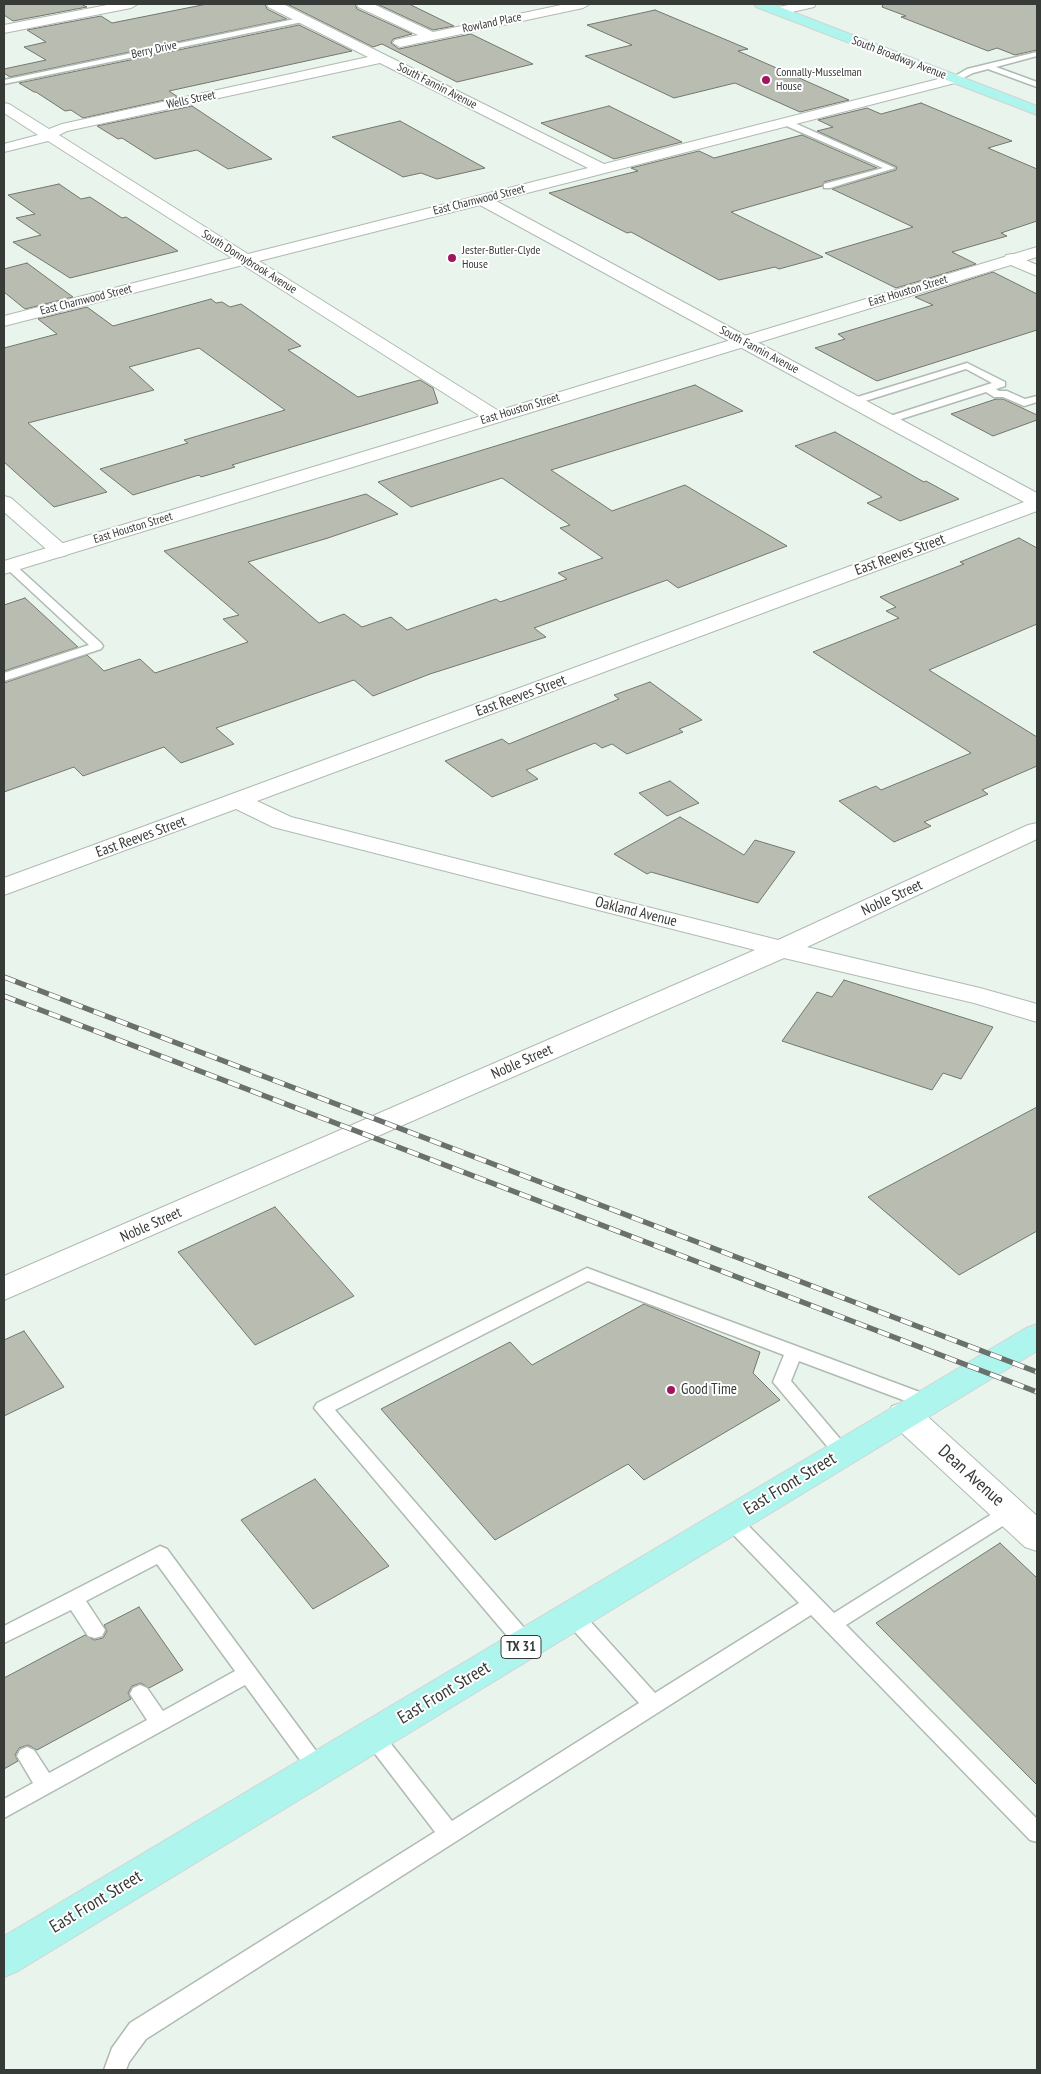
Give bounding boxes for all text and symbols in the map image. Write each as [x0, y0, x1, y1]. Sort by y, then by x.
street label: Rowland Place [461, 10, 523, 36]
street label: South Broadway Avenue [850, 33, 948, 83]
street label: Berry Drive [130, 38, 178, 62]
street label: South Fannin Avenue [395, 60, 479, 112]
place label: Connally-Musselman House [776, 66, 862, 94]
marker: Connally-Musselman House [760, 74, 772, 86]
street label: Wells Street [165, 88, 217, 112]
street label: East Charnwood Street [432, 182, 526, 218]
street label: South Donnybrook Avenue [199, 227, 299, 297]
place label: Jester-Butler-Clyde House [462, 244, 540, 272]
marker: Jester-Butler-Clyde House [446, 252, 458, 264]
street label: East Houston Street [867, 272, 949, 310]
street label: East Charnwood Street [39, 282, 133, 318]
street label: South Fannin Avenue [717, 323, 801, 377]
street label: East Houston Street [479, 390, 561, 428]
street label: East Houston Street [92, 509, 174, 547]
street label: East Reeves Street [852, 530, 948, 580]
street label: East Reeves Street [473, 671, 569, 721]
street label: East Reeves Street [93, 812, 189, 862]
street label: Noble Street [859, 876, 925, 920]
street label: Oakland Avenue [593, 893, 679, 931]
street label: Noble Street [489, 1041, 555, 1083]
street label: Noble Street [118, 1204, 184, 1246]
place label: Good Time [681, 1381, 737, 1399]
marker: Good Time [665, 1384, 677, 1396]
street label: Dean Avenue [934, 1441, 1008, 1511]
street label: East Front Street [740, 1448, 840, 1520]
road number: TX 31 [501, 1635, 541, 1658]
street label: East Front Street [394, 1657, 494, 1729]
street label: East Front Street [46, 1866, 146, 1938]

